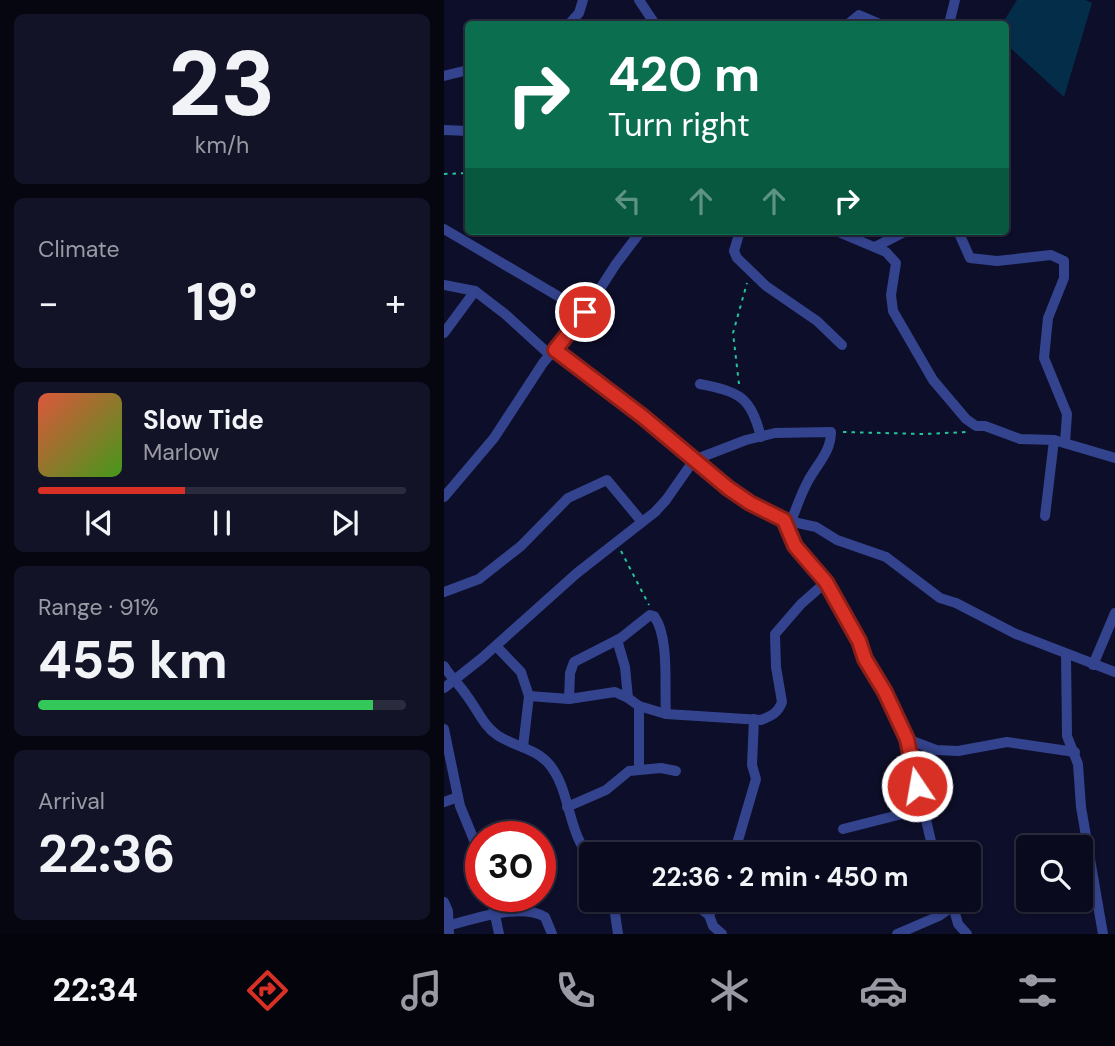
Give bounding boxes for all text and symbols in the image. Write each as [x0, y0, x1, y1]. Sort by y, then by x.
text: 23 [168, 25, 276, 143]
text: 420 m [608, 42, 760, 106]
icon: right [493, 49, 584, 140]
text: Turn right [608, 104, 750, 146]
text: km/h [195, 130, 249, 160]
icon: left [609, 182, 647, 220]
icon: ahead [682, 182, 720, 220]
icon: ahead [755, 182, 793, 220]
icon: right [828, 182, 866, 220]
text: Climate [38, 234, 120, 264]
text: 19° [187, 268, 257, 336]
text: − [38, 278, 59, 328]
text: + [385, 278, 406, 328]
pin [555, 282, 615, 342]
icon: arrive [566, 293, 604, 331]
text: Slow Tide [143, 403, 264, 437]
text: Marlow [143, 437, 219, 467]
icon: previous [80, 504, 118, 542]
icon: pause [203, 504, 241, 542]
icon: next [326, 504, 364, 542]
text: Range · 91% [38, 592, 159, 622]
text: 455 km [38, 626, 228, 694]
position arrow [880, 749, 954, 823]
text: Arrival [38, 786, 105, 816]
text: 22:36 [38, 820, 176, 888]
speed limit sign: 30 [465, 821, 556, 912]
map controls [1016, 835, 1093, 912]
button: search [1016, 835, 1093, 912]
text: 22:36 · 2 min · 450 m [651, 860, 909, 894]
icon: directions [243, 966, 292, 1015]
icon: music [397, 966, 446, 1015]
icon: phone [551, 966, 600, 1015]
icon: climate [705, 966, 754, 1015]
icon: car [859, 966, 908, 1015]
icon: filters [1013, 966, 1062, 1015]
text: 22:34 [53, 969, 138, 1011]

